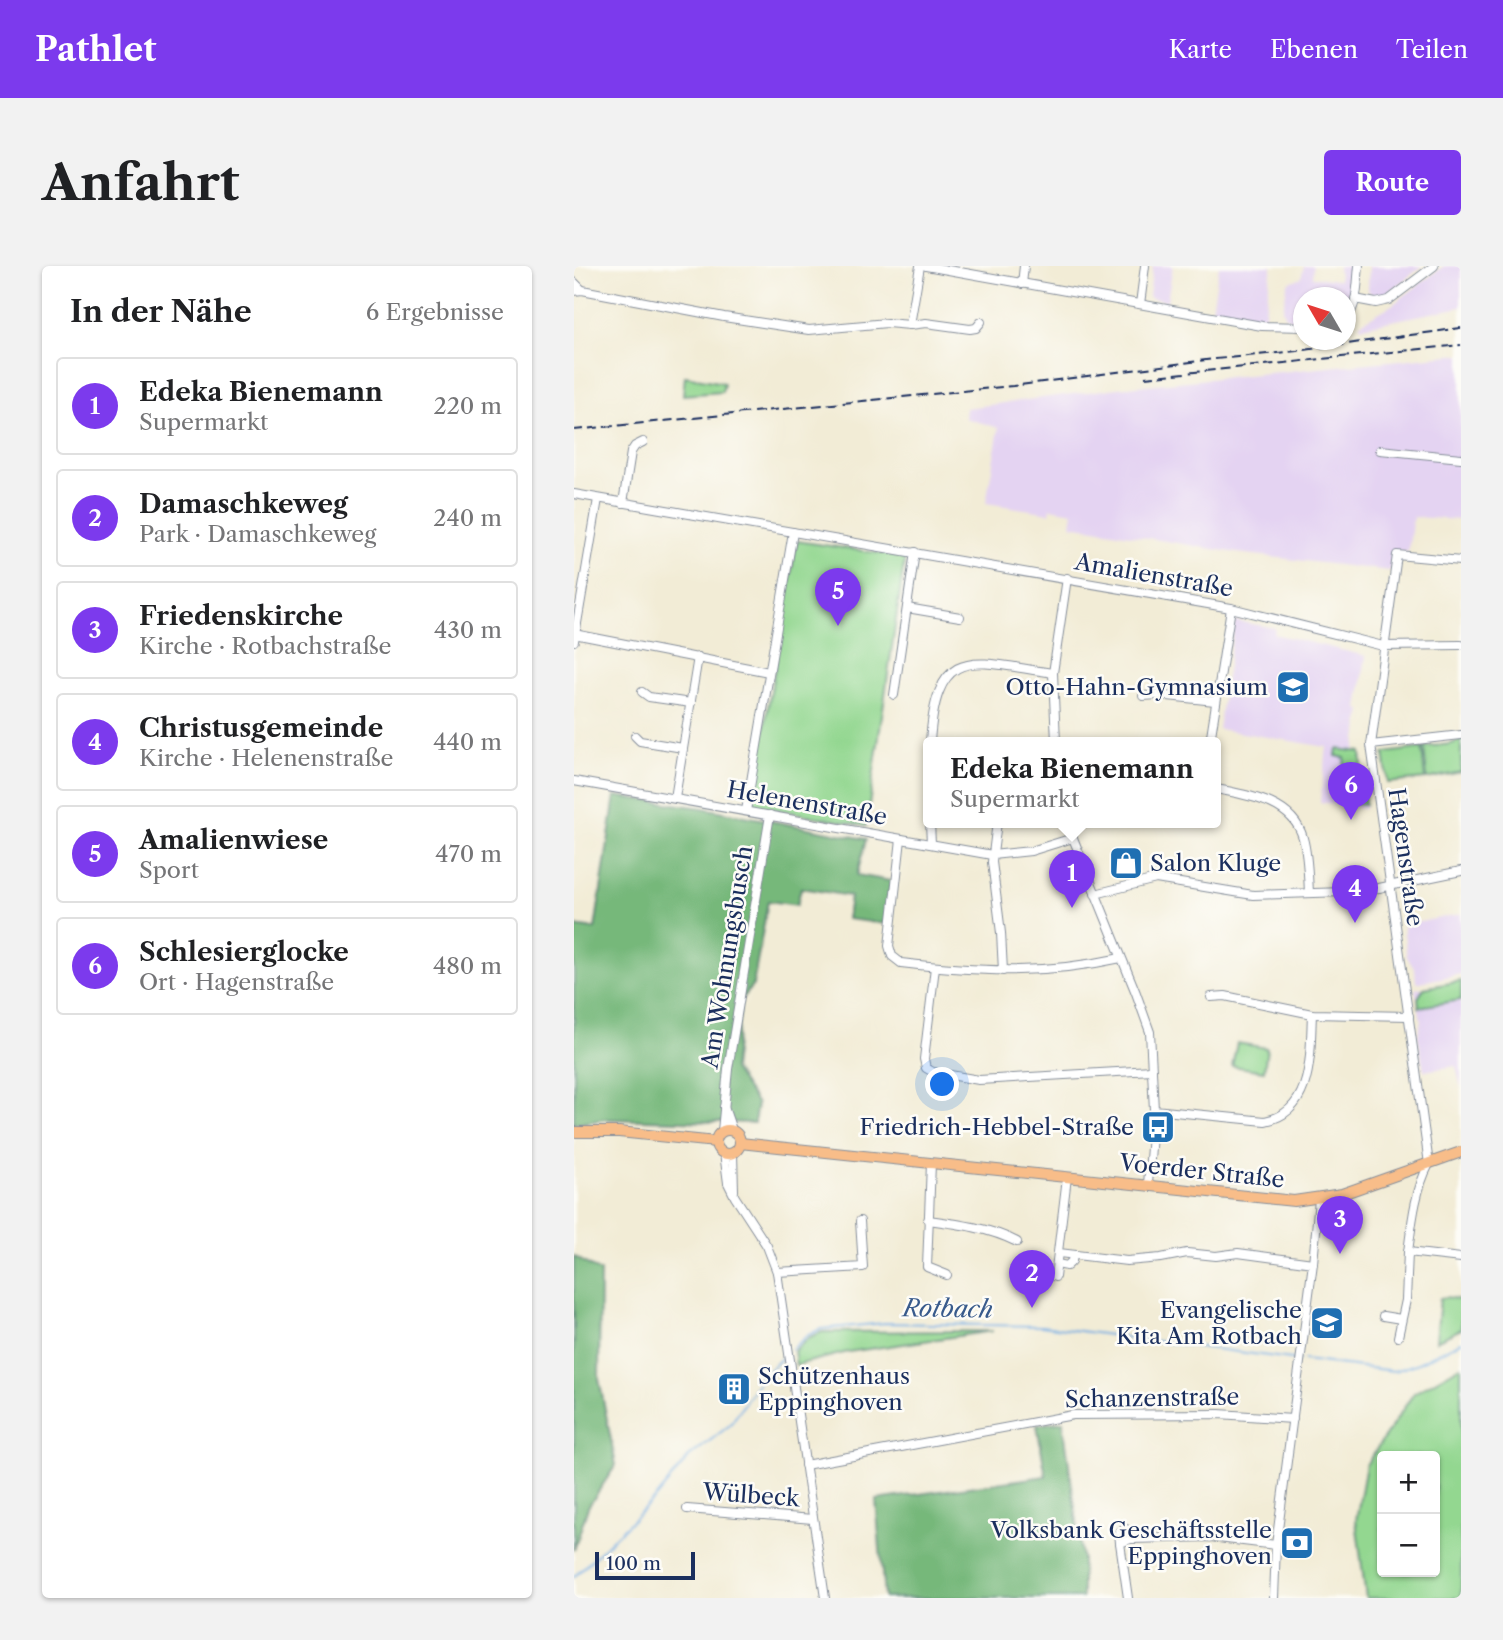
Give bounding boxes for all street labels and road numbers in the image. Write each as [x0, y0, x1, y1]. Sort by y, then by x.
street label: Amalienstraße [1072, 547, 1235, 603]
street label: Helenenstraße [725, 775, 889, 831]
street label: Hagenstraße [1382, 786, 1430, 928]
street label: Am Wohnungsbusch [695, 844, 758, 1071]
street label: Voerder Straße [1117, 1148, 1286, 1194]
street label: Schanzenstraße [1065, 1382, 1239, 1414]
street label: Wülbeck [701, 1478, 802, 1512]

